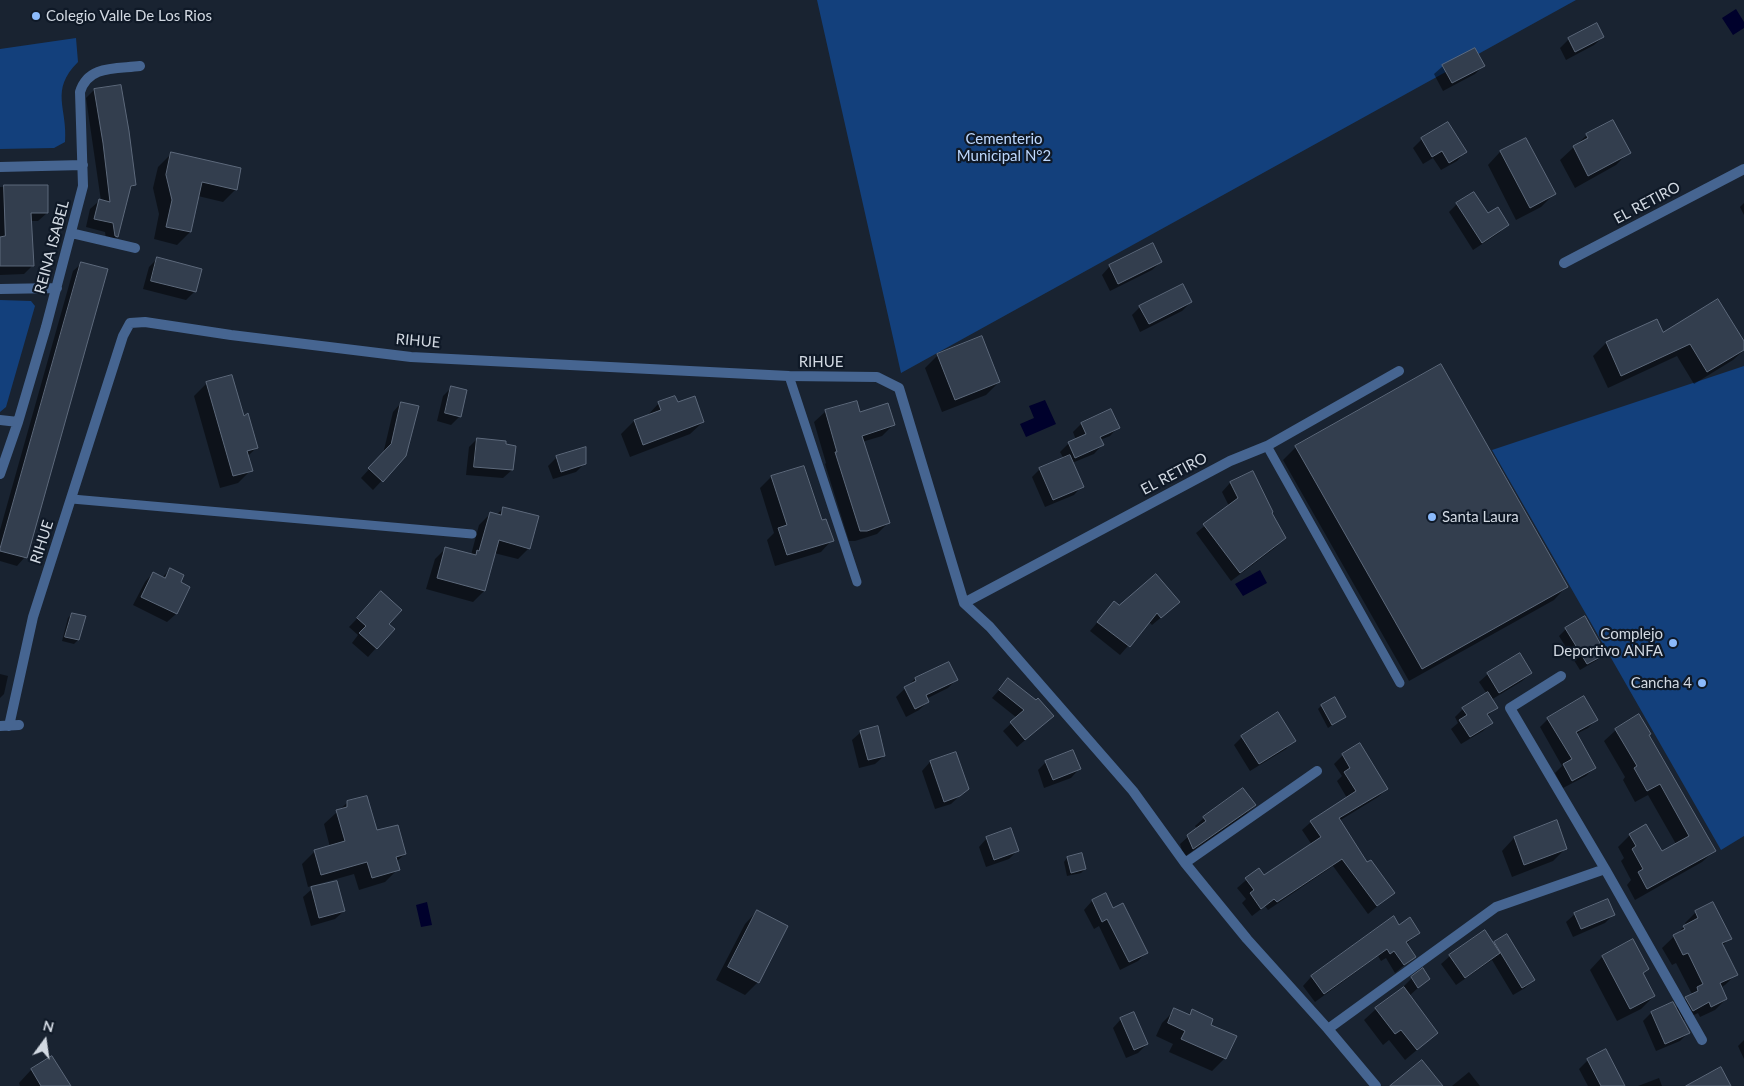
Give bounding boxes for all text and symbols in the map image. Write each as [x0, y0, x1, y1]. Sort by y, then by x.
place label: Colegio Valle De Los Rios [46, 7, 212, 25]
marker: Colegio Valle De Los Rios [30, 10, 42, 22]
park label: Cementerio Municipal N°2 [957, 130, 1051, 165]
street label: EL RETIRO [1611, 178, 1683, 228]
street label: REINA ISABEL [31, 198, 73, 296]
street label: RIHUE [395, 330, 441, 352]
street label: RIHUE [799, 353, 843, 371]
street label: EL RETIRO [1138, 449, 1210, 499]
place label: Santa Laura [1442, 508, 1519, 526]
marker: Santa Laura [1426, 511, 1438, 523]
street label: RIHUE [27, 518, 57, 566]
place label: Complejo Deportivo ANFA [1553, 625, 1663, 660]
marker: Complejo Deportivo ANFA [1667, 637, 1679, 649]
place label: Cancha 4 [1631, 674, 1692, 692]
marker: Cancha 4 [1696, 677, 1708, 689]
north arrow [20, 1016, 70, 1066]
text: N [41, 1016, 56, 1036]

